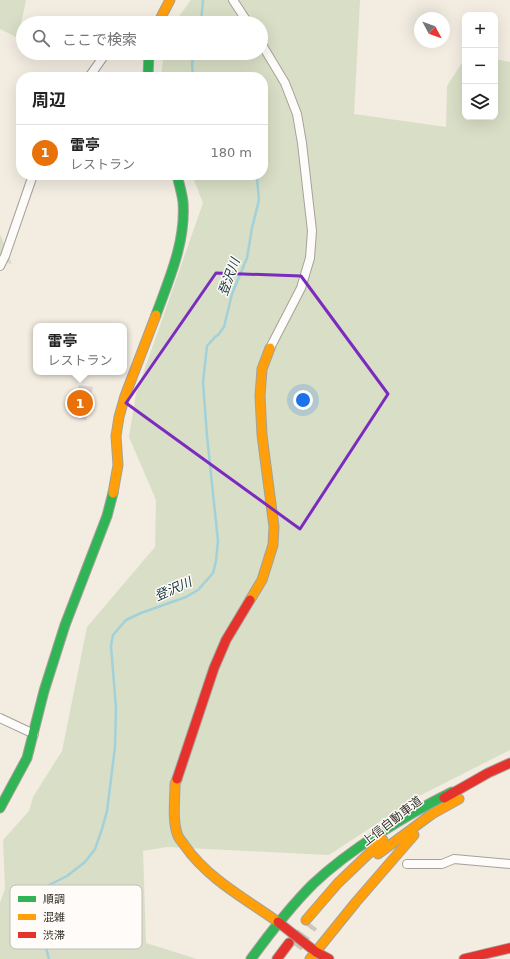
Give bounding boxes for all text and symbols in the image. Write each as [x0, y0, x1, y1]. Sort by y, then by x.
north arrow [414, 12, 450, 48]
map controls [462, 12, 498, 120]
button: + [462, 12, 498, 48]
search box [16, 16, 268, 60]
icon: search [30, 27, 52, 49]
text: ここで検索 [62, 31, 137, 49]
button: − [462, 48, 498, 84]
button: layers [462, 84, 498, 120]
text: 周辺 [32, 90, 66, 110]
text: 雷亭 [70, 136, 100, 154]
text: 1 [40, 145, 50, 160]
text: 180 m [210, 145, 252, 160]
text: レストラン [70, 157, 135, 172]
water label: 登沢川 [215, 254, 243, 298]
popup [33, 323, 127, 375]
text: 雷亭 [47, 332, 78, 350]
text: レストラン [47, 353, 113, 368]
pin: 1 [67, 388, 93, 418]
your location [293, 390, 313, 410]
water label: 登沢川 [152, 573, 196, 604]
street label: 上信自動車道 [359, 793, 425, 849]
legend [10, 885, 142, 949]
text: 順調 [43, 893, 65, 906]
text: 混雑 [43, 911, 65, 924]
text: 渋滞 [43, 929, 65, 942]

